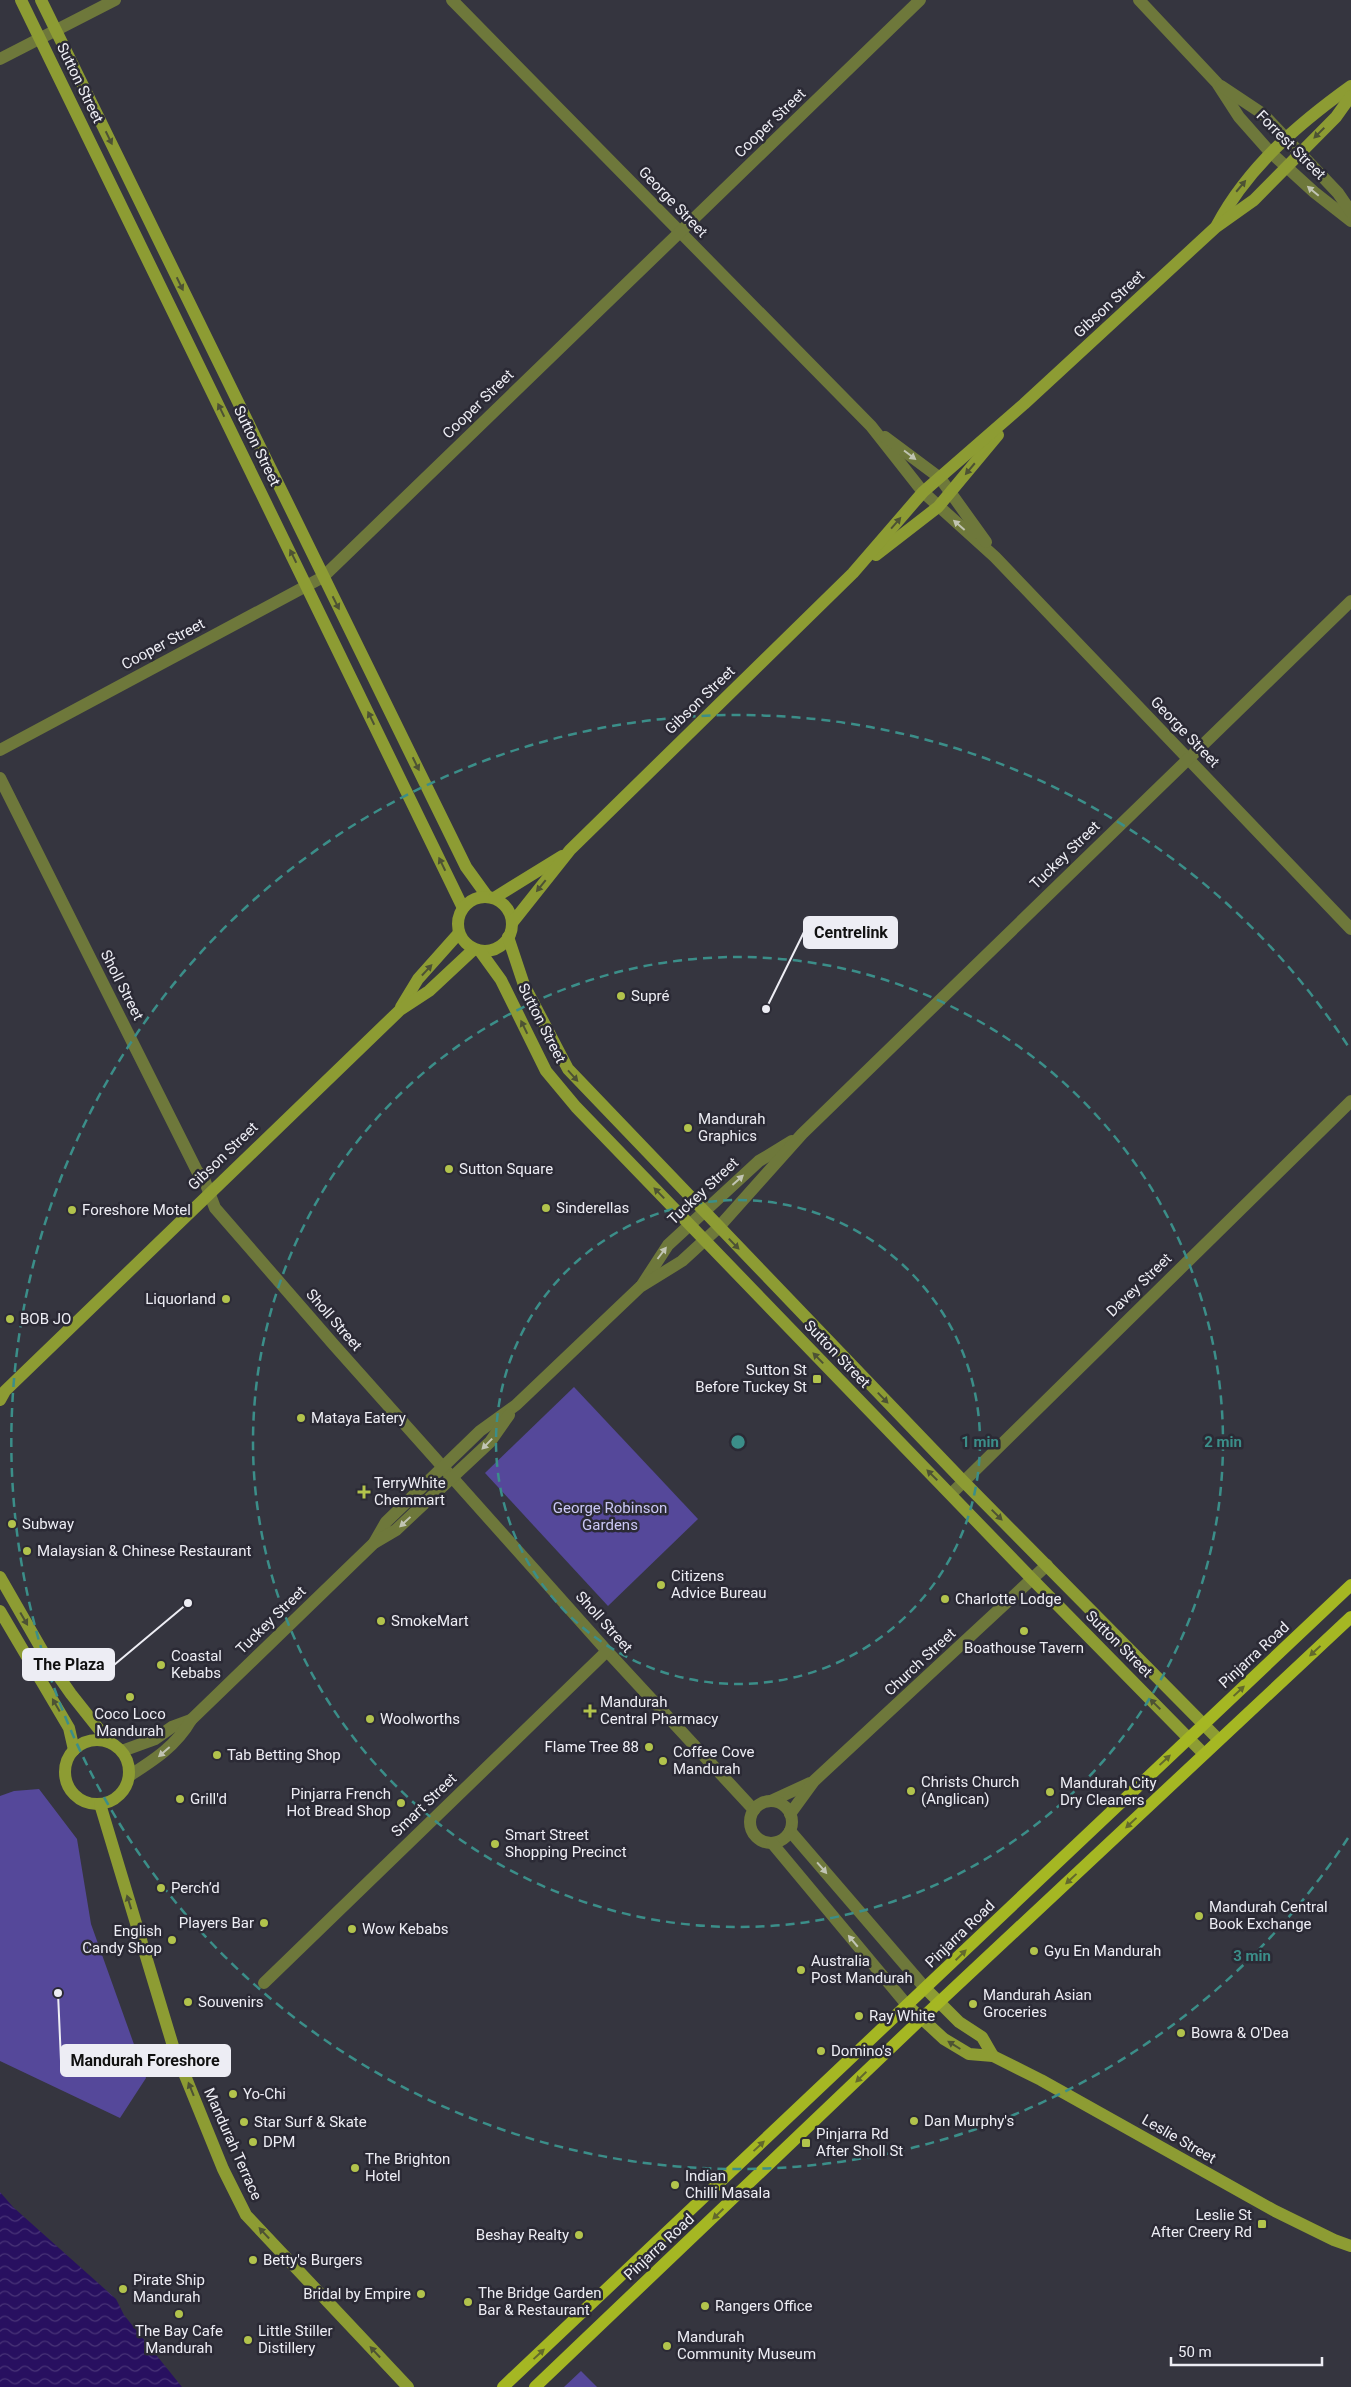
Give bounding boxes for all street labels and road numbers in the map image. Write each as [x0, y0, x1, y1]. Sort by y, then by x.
street label: Sutton Street [53, 40, 107, 126]
street label: Cooper Street [731, 85, 809, 161]
street label: Forrest Street [1253, 107, 1329, 183]
street label: George Street [635, 163, 711, 241]
street label: Gibson Street [1070, 267, 1148, 341]
street label: Cooper Street [439, 366, 517, 442]
street label: Sutton Street [230, 403, 284, 489]
street label: Cooper Street [118, 615, 208, 673]
street label: Gibson Street [661, 662, 739, 738]
street label: George Street [1147, 693, 1223, 771]
street label: Tuckey Street [1026, 817, 1104, 893]
street label: Sholl Street [97, 947, 147, 1023]
street label: Sutton Street [514, 980, 570, 1066]
street label: Gibson Street [184, 1118, 262, 1194]
street label: Tuckey Street [664, 1154, 742, 1228]
street label: Davey Street [1103, 1250, 1175, 1320]
street label: Sholl Street [302, 1285, 366, 1355]
street label: Sutton Street [800, 1316, 874, 1392]
street label: Tuckey Street [232, 1582, 310, 1658]
street label: Sholl Street [572, 1588, 636, 1656]
street label: Sutton Street [1082, 1607, 1156, 1681]
street label: Pinjarra Road [1215, 1618, 1293, 1692]
street label: Church Street [881, 1624, 959, 1699]
street label: Smart Street [388, 1769, 460, 1841]
street label: Pinjarra Road [922, 1897, 998, 1971]
street label: Mandurah Terrace [200, 2085, 266, 2203]
street label: Leslie Street [1139, 2111, 1219, 2167]
street label: Pinjarra Road [620, 2210, 698, 2284]

